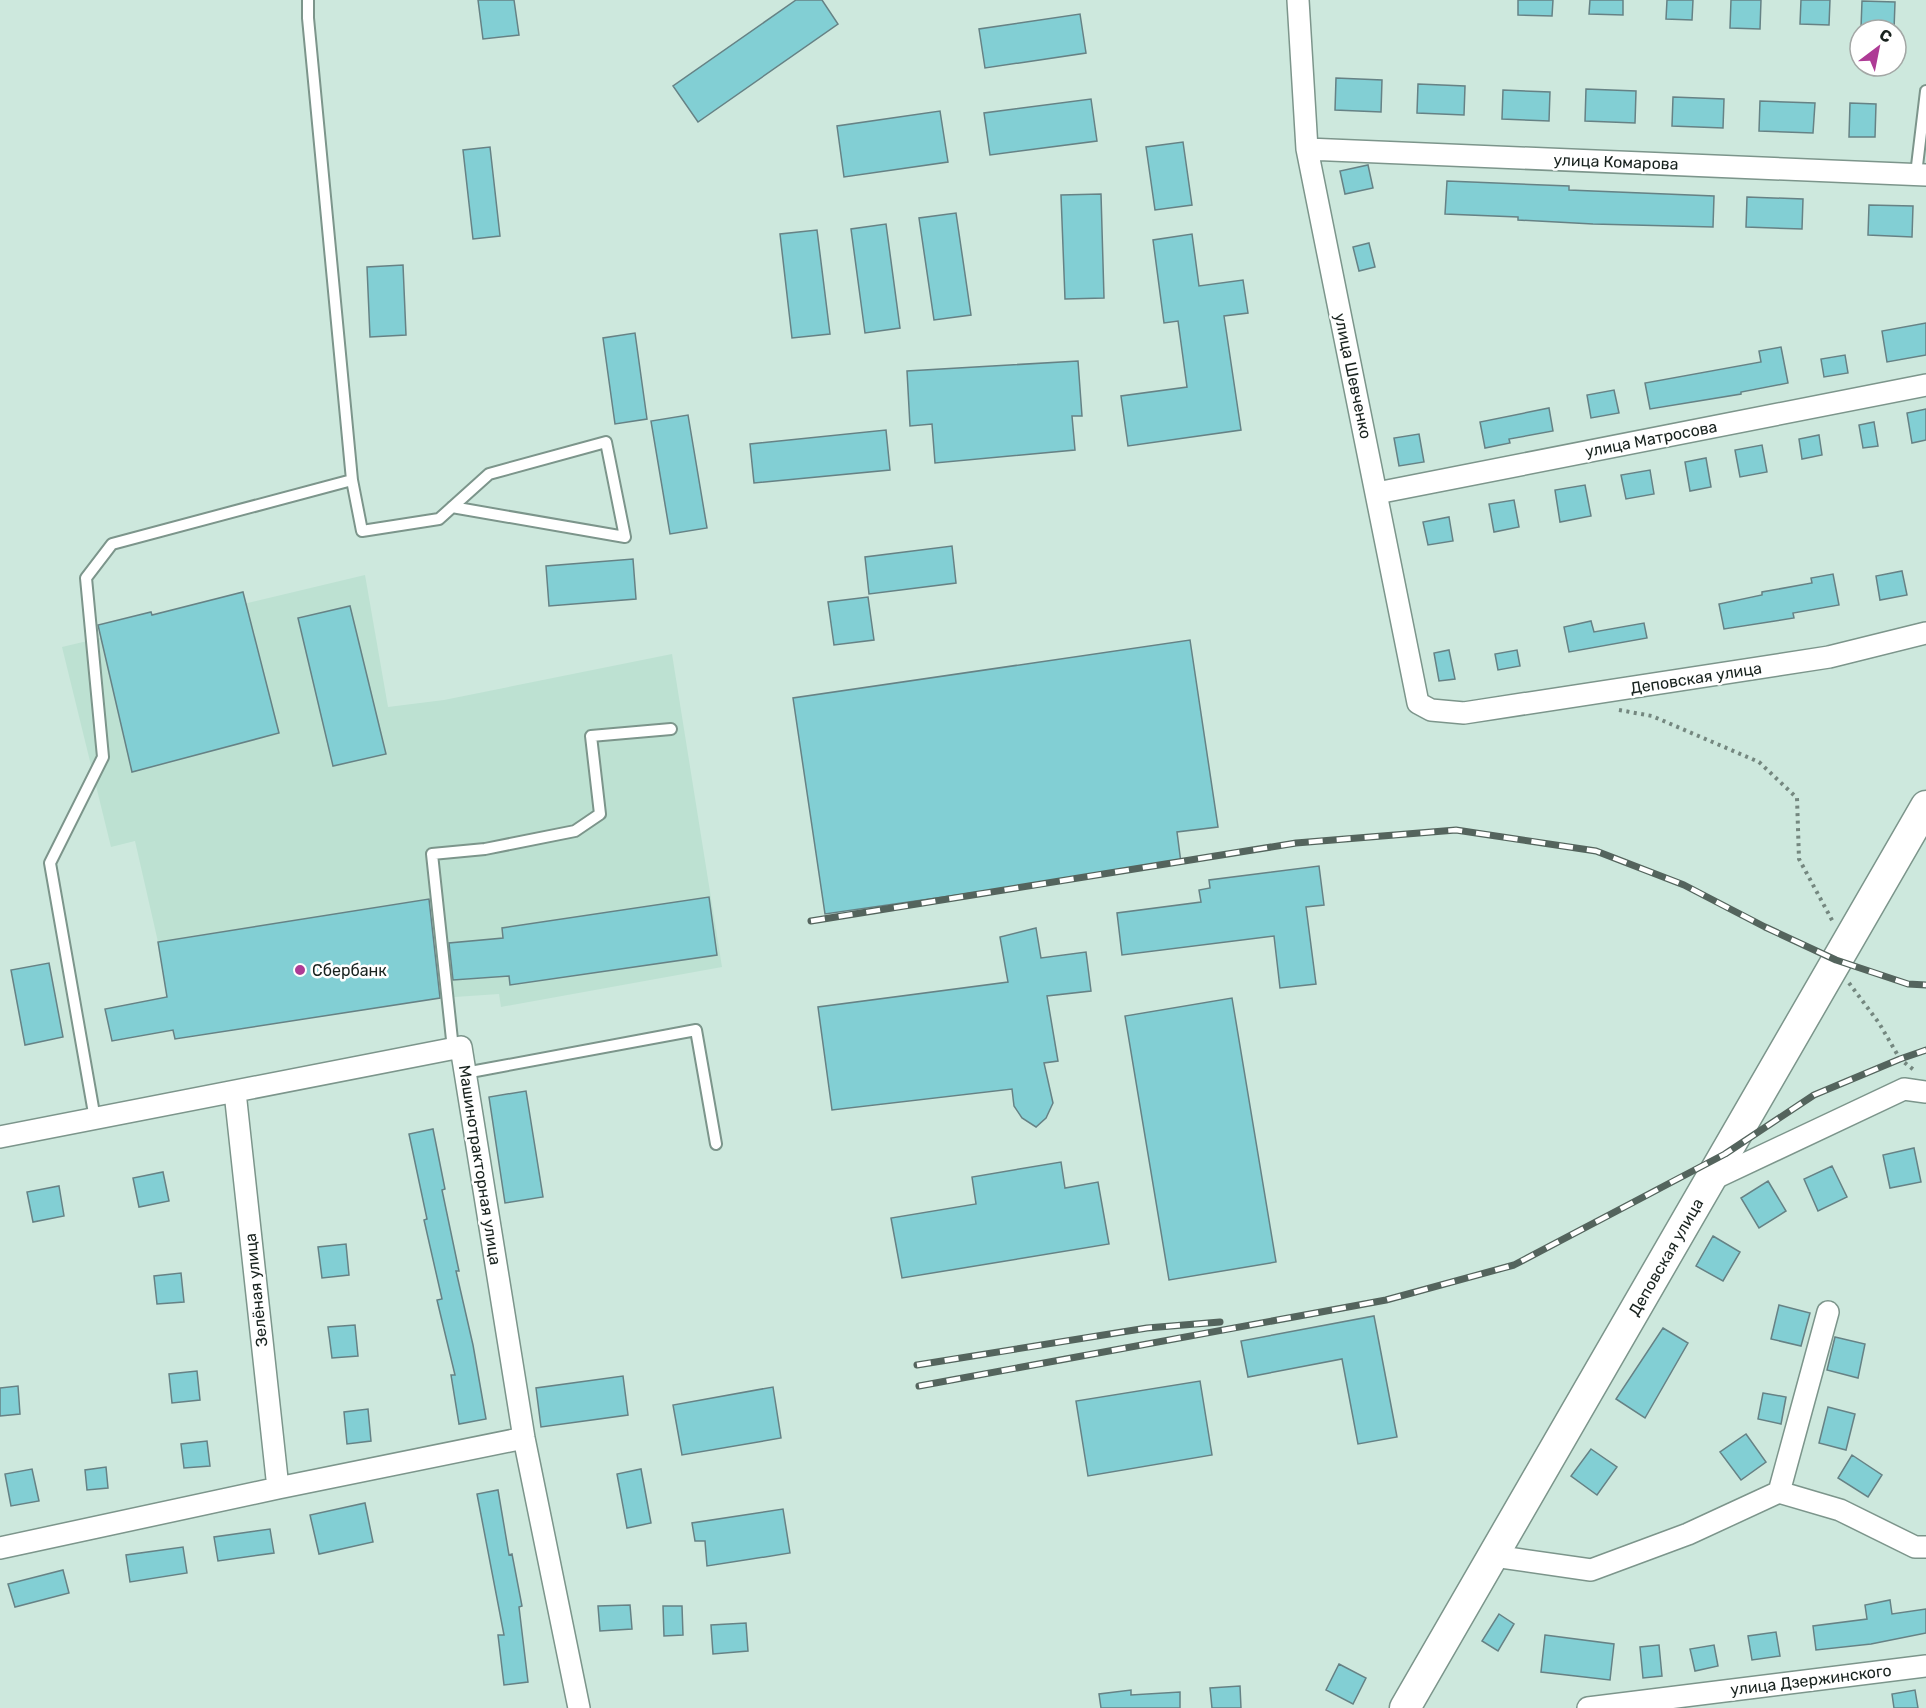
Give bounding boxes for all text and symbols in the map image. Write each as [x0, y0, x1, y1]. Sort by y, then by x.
north arrow [1848, 18, 1908, 78]
text: С [1876, 25, 1895, 47]
street label: улица Комарова [1553, 150, 1679, 174]
street label: улица Шевченко [1330, 311, 1376, 441]
street label: улица Матросова [1583, 417, 1719, 461]
street label: Деповская улица [1629, 658, 1763, 698]
place label: Сбербанк [312, 961, 387, 980]
marker: Сбербанк [293, 963, 307, 977]
street label: Машинотракторная улица [455, 1064, 505, 1266]
street label: Деповская улица [1625, 1195, 1707, 1319]
street label: Зелёная улица [241, 1232, 271, 1348]
street label: улица Дзержинского [1729, 1661, 1893, 1699]

